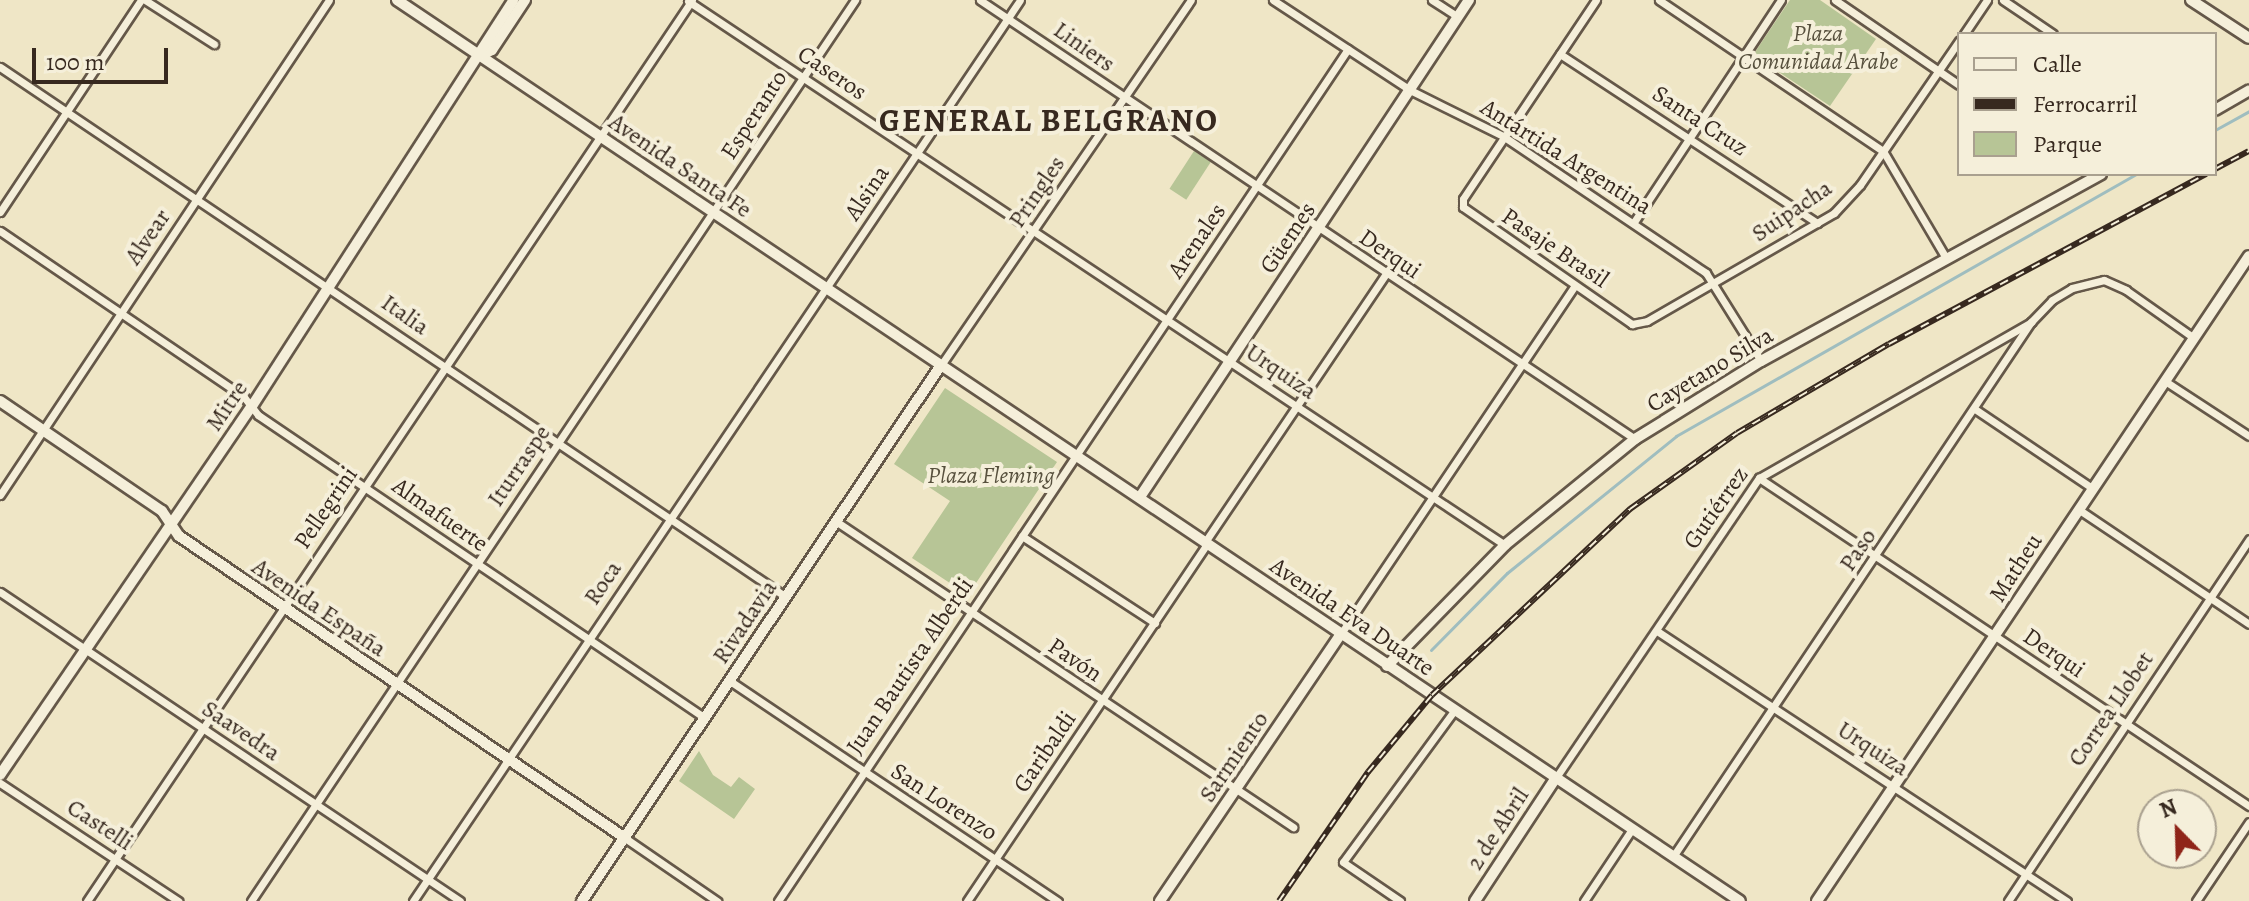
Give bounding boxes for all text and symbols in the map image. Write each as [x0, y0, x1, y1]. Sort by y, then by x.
street label: Liniers [1048, 16, 1120, 78]
park label: Plaza Comunidad Arabe [1738, 20, 1898, 76]
scale bar [36, 32, 172, 82]
legend [1957, 32, 2217, 176]
street label: Caseros [792, 39, 872, 107]
text: 100 m [46, 46, 105, 78]
text: Calle [2033, 48, 2082, 80]
street label: Esperanto [715, 65, 793, 165]
street label: Santa Cruz [1647, 79, 1753, 163]
text: Ferrocarril [2033, 88, 2137, 120]
street label: Antártida Argentina [1475, 93, 1657, 221]
district label: GENERAL BELGRANO [879, 101, 1219, 139]
street label: Avenida Santa Fe [603, 108, 757, 224]
text: Parque [2033, 128, 2102, 160]
street label: Pringles [1003, 151, 1071, 233]
street label: Alsina [838, 160, 896, 226]
street label: Suipacha [1746, 174, 1838, 248]
street label: Güemes [1254, 197, 1322, 279]
street label: Arenales [1162, 198, 1232, 284]
street label: Pasaje Brasil [1496, 202, 1614, 294]
street label: Alvear [119, 204, 177, 270]
street label: Derqui [1353, 223, 1427, 285]
street label: Italia [376, 288, 434, 342]
street label: Cayetano Silva [1642, 321, 1778, 419]
street label: Urquiza [1240, 338, 1322, 406]
street label: Mitre [200, 375, 254, 437]
street label: Iturraspe [481, 420, 557, 512]
street label: Pellegrini [288, 461, 364, 555]
street label: Gutiérrez [1677, 461, 1755, 555]
park label: Plaza Fleming [927, 462, 1055, 490]
street label: Almafuerte [387, 472, 493, 558]
street label: Paso [1833, 523, 1883, 577]
street label: Matheu [1983, 528, 2049, 608]
street label: Avenida Eva Duarte [1264, 551, 1440, 683]
street label: Avenida España [246, 553, 392, 663]
street label: Roca [578, 555, 628, 611]
street label: Juan Bautista Alberdi [840, 572, 980, 760]
street label: Rivadavia [707, 575, 783, 669]
street label: Derqui [2017, 622, 2091, 684]
street label: Pavón [1043, 632, 1107, 688]
street label: Correa Llobet [2062, 646, 2160, 772]
street label: Saavedra [196, 694, 286, 768]
street label: Garibaldi [1007, 706, 1083, 798]
street label: Sarmiento [1193, 706, 1275, 808]
street label: Urquiza [1832, 715, 1914, 783]
street label: San Lorenzo [885, 757, 1003, 847]
street label: 2 de Abril [1461, 783, 1535, 875]
north arrow [2137, 789, 2217, 869]
text: N [2155, 792, 2182, 826]
street label: Castelli [62, 793, 138, 857]

